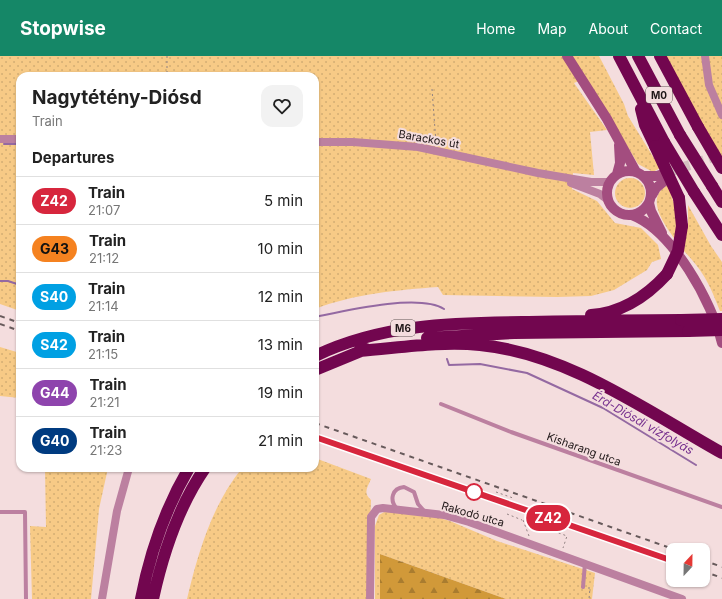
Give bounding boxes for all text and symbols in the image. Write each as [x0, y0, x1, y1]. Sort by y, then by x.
text: Stopwise [20, 17, 106, 40]
text: Home [476, 20, 515, 37]
text: Map [537, 20, 567, 37]
text: About [589, 20, 628, 37]
text: Contact [650, 20, 702, 37]
button: heart [261, 85, 303, 127]
text: Nagytétény-Diósd [32, 86, 202, 109]
road number: M0 [646, 87, 672, 103]
text: Train [32, 113, 63, 129]
street label: Barackos út [398, 127, 461, 151]
text: Departures [32, 148, 114, 167]
text: Train [88, 183, 125, 202]
text: 5 min [264, 191, 303, 210]
text: Z42 [40, 192, 68, 209]
text: 21:07 [88, 202, 120, 218]
text: Train [89, 231, 126, 250]
text: 10 min [258, 239, 303, 258]
text: G43 [40, 240, 69, 257]
text: 21:12 [89, 250, 119, 266]
text: Train [88, 279, 125, 298]
text: 12 min [258, 287, 303, 306]
text: S40 [40, 288, 68, 305]
text: 21:14 [88, 298, 119, 314]
road number: M6 [391, 320, 415, 336]
text: Train [88, 327, 125, 346]
text: 13 min [258, 335, 303, 354]
text: S42 [40, 336, 68, 353]
text: 21:15 [88, 346, 118, 362]
text: Train [89, 375, 127, 394]
text: 19 min [258, 383, 303, 402]
text: G44 [40, 384, 69, 401]
water label: Érd-Diósdi vízfolyás [590, 388, 696, 458]
text: 21:21 [89, 394, 120, 410]
text: Train [89, 423, 127, 442]
street label: Kisharang utca [545, 429, 623, 469]
text: 21 min [258, 431, 303, 450]
text: G40 [40, 432, 69, 449]
text: 21:23 [89, 442, 122, 458]
unlabelled marker [465, 483, 483, 501]
street label: Rakodó utca [440, 498, 506, 530]
line badge: Z42 [525, 505, 571, 531]
text: Z42 [534, 509, 562, 526]
north arrow [666, 543, 710, 587]
map controls [666, 543, 710, 587]

